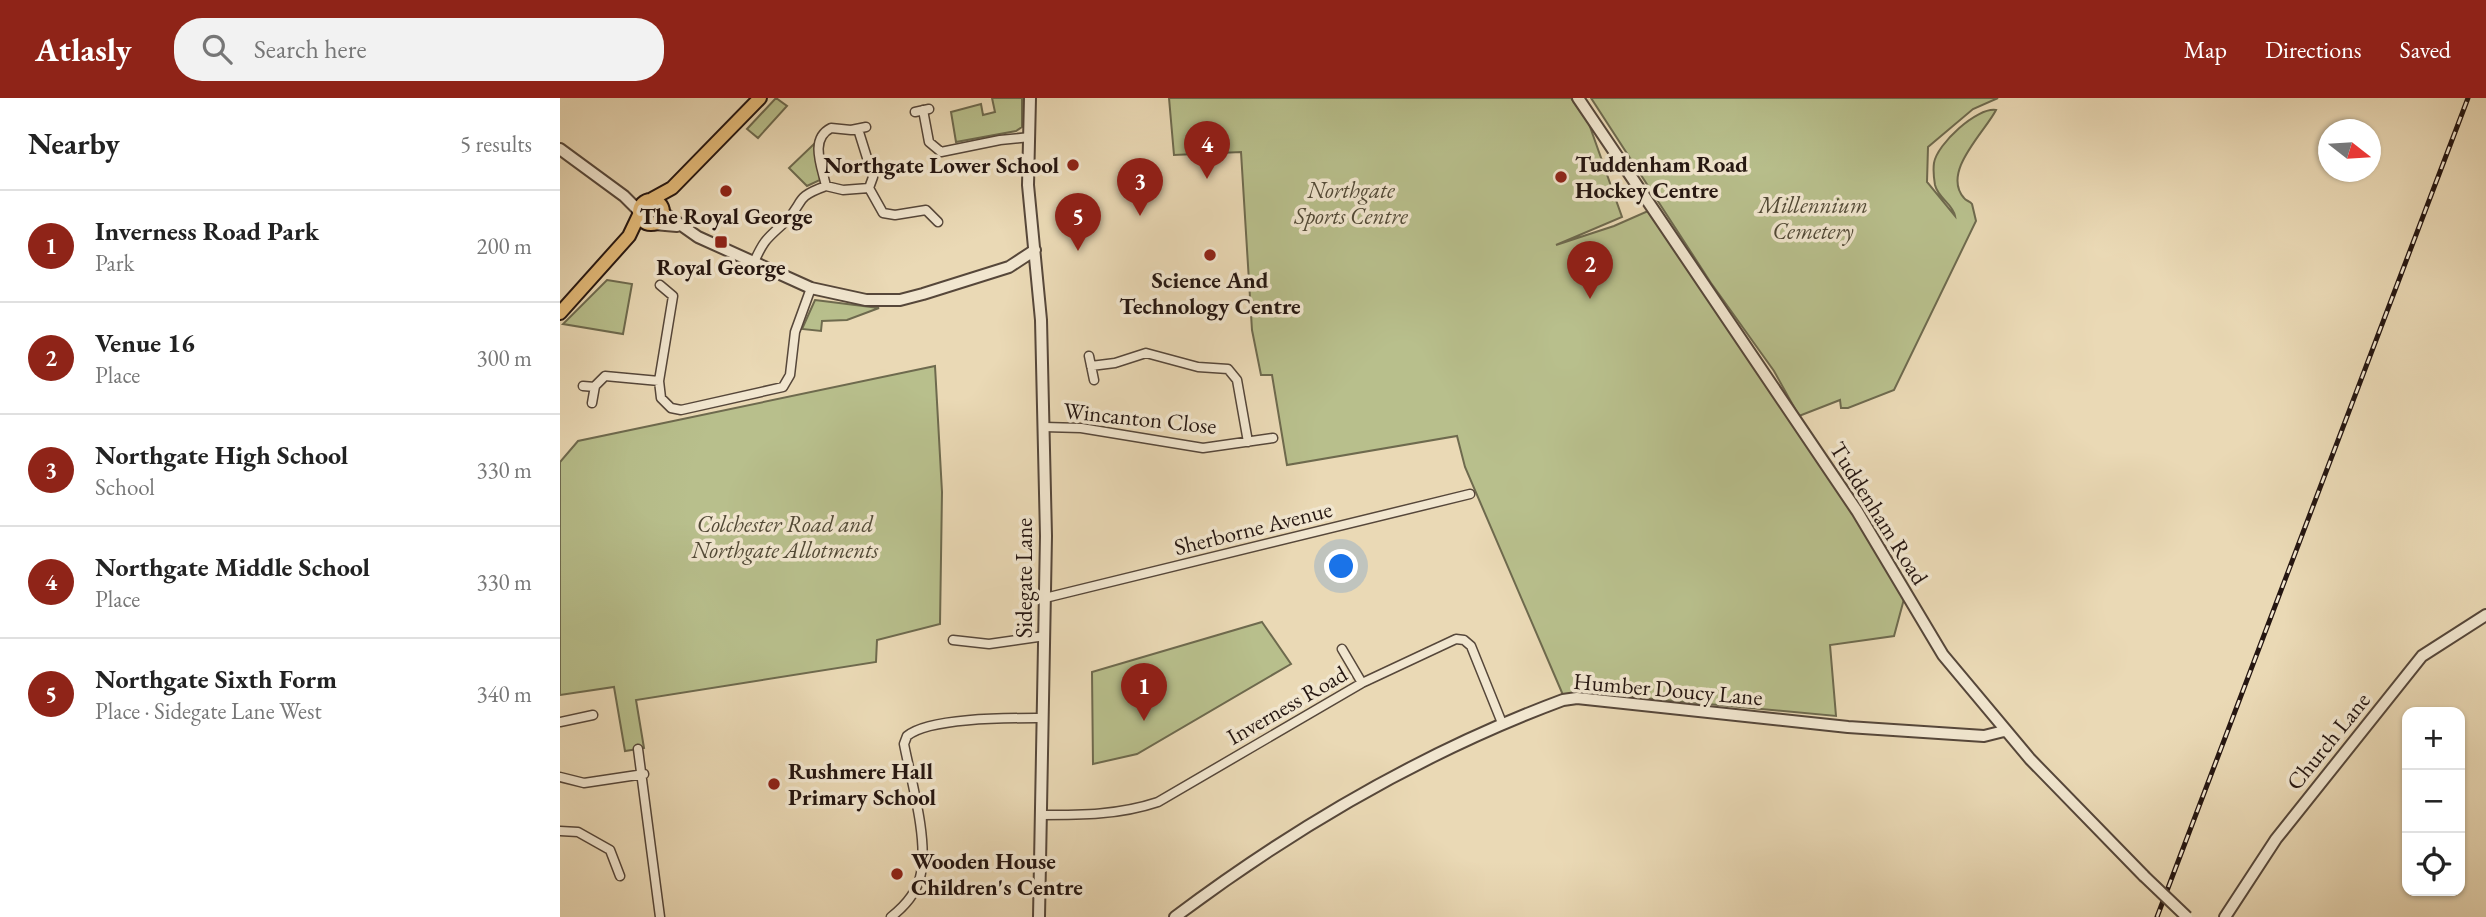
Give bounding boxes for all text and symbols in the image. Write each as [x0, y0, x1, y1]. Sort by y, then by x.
search box [174, 18, 664, 81]
text: Atlasly [35, 28, 132, 71]
icon: search [198, 30, 236, 68]
text: Search here [254, 32, 367, 66]
text: Map [2184, 34, 2227, 65]
text: Directions [2265, 34, 2362, 65]
text: Saved [2400, 34, 2451, 65]
north arrow [2318, 119, 2381, 182]
pin: 4 [1184, 121, 1230, 179]
text: Nearby [28, 124, 120, 163]
text: 5 results [460, 129, 532, 159]
place label: Tuddenham Road Hockey Centre [1575, 149, 1748, 205]
place label: Northgate Lower School [823, 150, 1059, 180]
marker: Northgate Lower School [1065, 157, 1081, 173]
pin: 3 [1117, 158, 1163, 216]
marker: Tuddenham Road Hockey Centre [1553, 169, 1569, 185]
park label: Northgate Sports Centre [1293, 175, 1409, 231]
marker: The Royal George [718, 183, 734, 199]
park label: Millennium Cemetery [1756, 190, 1868, 246]
pin: 5 [1055, 193, 1101, 251]
place label: The Royal George [639, 201, 813, 231]
text: Inverness Road Park [95, 214, 319, 248]
text: 1 [45, 231, 57, 261]
text: 200 m [476, 231, 532, 261]
marker: Royal George [713, 234, 729, 250]
pin: 2 [1567, 241, 1613, 299]
marker: Science And Technology Centre [1202, 247, 1218, 263]
text: Park [95, 248, 134, 278]
place label: Royal George [656, 252, 786, 282]
place label: Science And Technology Centre [1119, 265, 1301, 321]
text: Venue 16 [95, 326, 195, 360]
text: 2 [45, 343, 57, 373]
text: 300 m [476, 343, 532, 373]
text: Place [95, 360, 140, 390]
street label: Wincanton Close [1062, 395, 1218, 441]
street label: Tuddenham Road [1823, 436, 1935, 591]
text: Northgate High School [95, 438, 348, 472]
text: 3 [45, 455, 57, 485]
text: 330 m [476, 455, 532, 485]
text: School [95, 472, 155, 502]
street label: Sherborne Avenue [1171, 494, 1335, 562]
park label: Colchester Road and Northgate Allotments [691, 509, 879, 565]
street label: Sidegate Lane [1009, 518, 1039, 638]
your location [1324, 549, 1358, 583]
text: Northgate Middle School [95, 550, 370, 584]
text: 4 [45, 567, 57, 597]
text: 330 m [476, 567, 532, 597]
text: Place [95, 584, 140, 614]
street label: Inverness Road [1221, 658, 1353, 752]
text: Northgate Sixth Form [95, 662, 337, 696]
pin: 1 [1121, 663, 1167, 721]
street label: Humber Doucy Lane [1572, 666, 1764, 712]
text: 5 [45, 679, 57, 709]
text: 340 m [476, 679, 532, 709]
street label: Church Lane [2279, 686, 2377, 796]
text: Place · Sidegate Lane West [95, 696, 322, 726]
map controls [2402, 707, 2465, 896]
button: + [2402, 707, 2465, 770]
place label: Rushmere Hall Primary School [788, 756, 936, 812]
button: − [2402, 770, 2465, 833]
marker: Rushmere Hall Primary School [766, 776, 782, 792]
button: locate [2402, 833, 2465, 896]
place label: Wooden House Children's Centre [911, 846, 1083, 902]
marker: Wooden House Children's Centre [889, 866, 905, 882]

